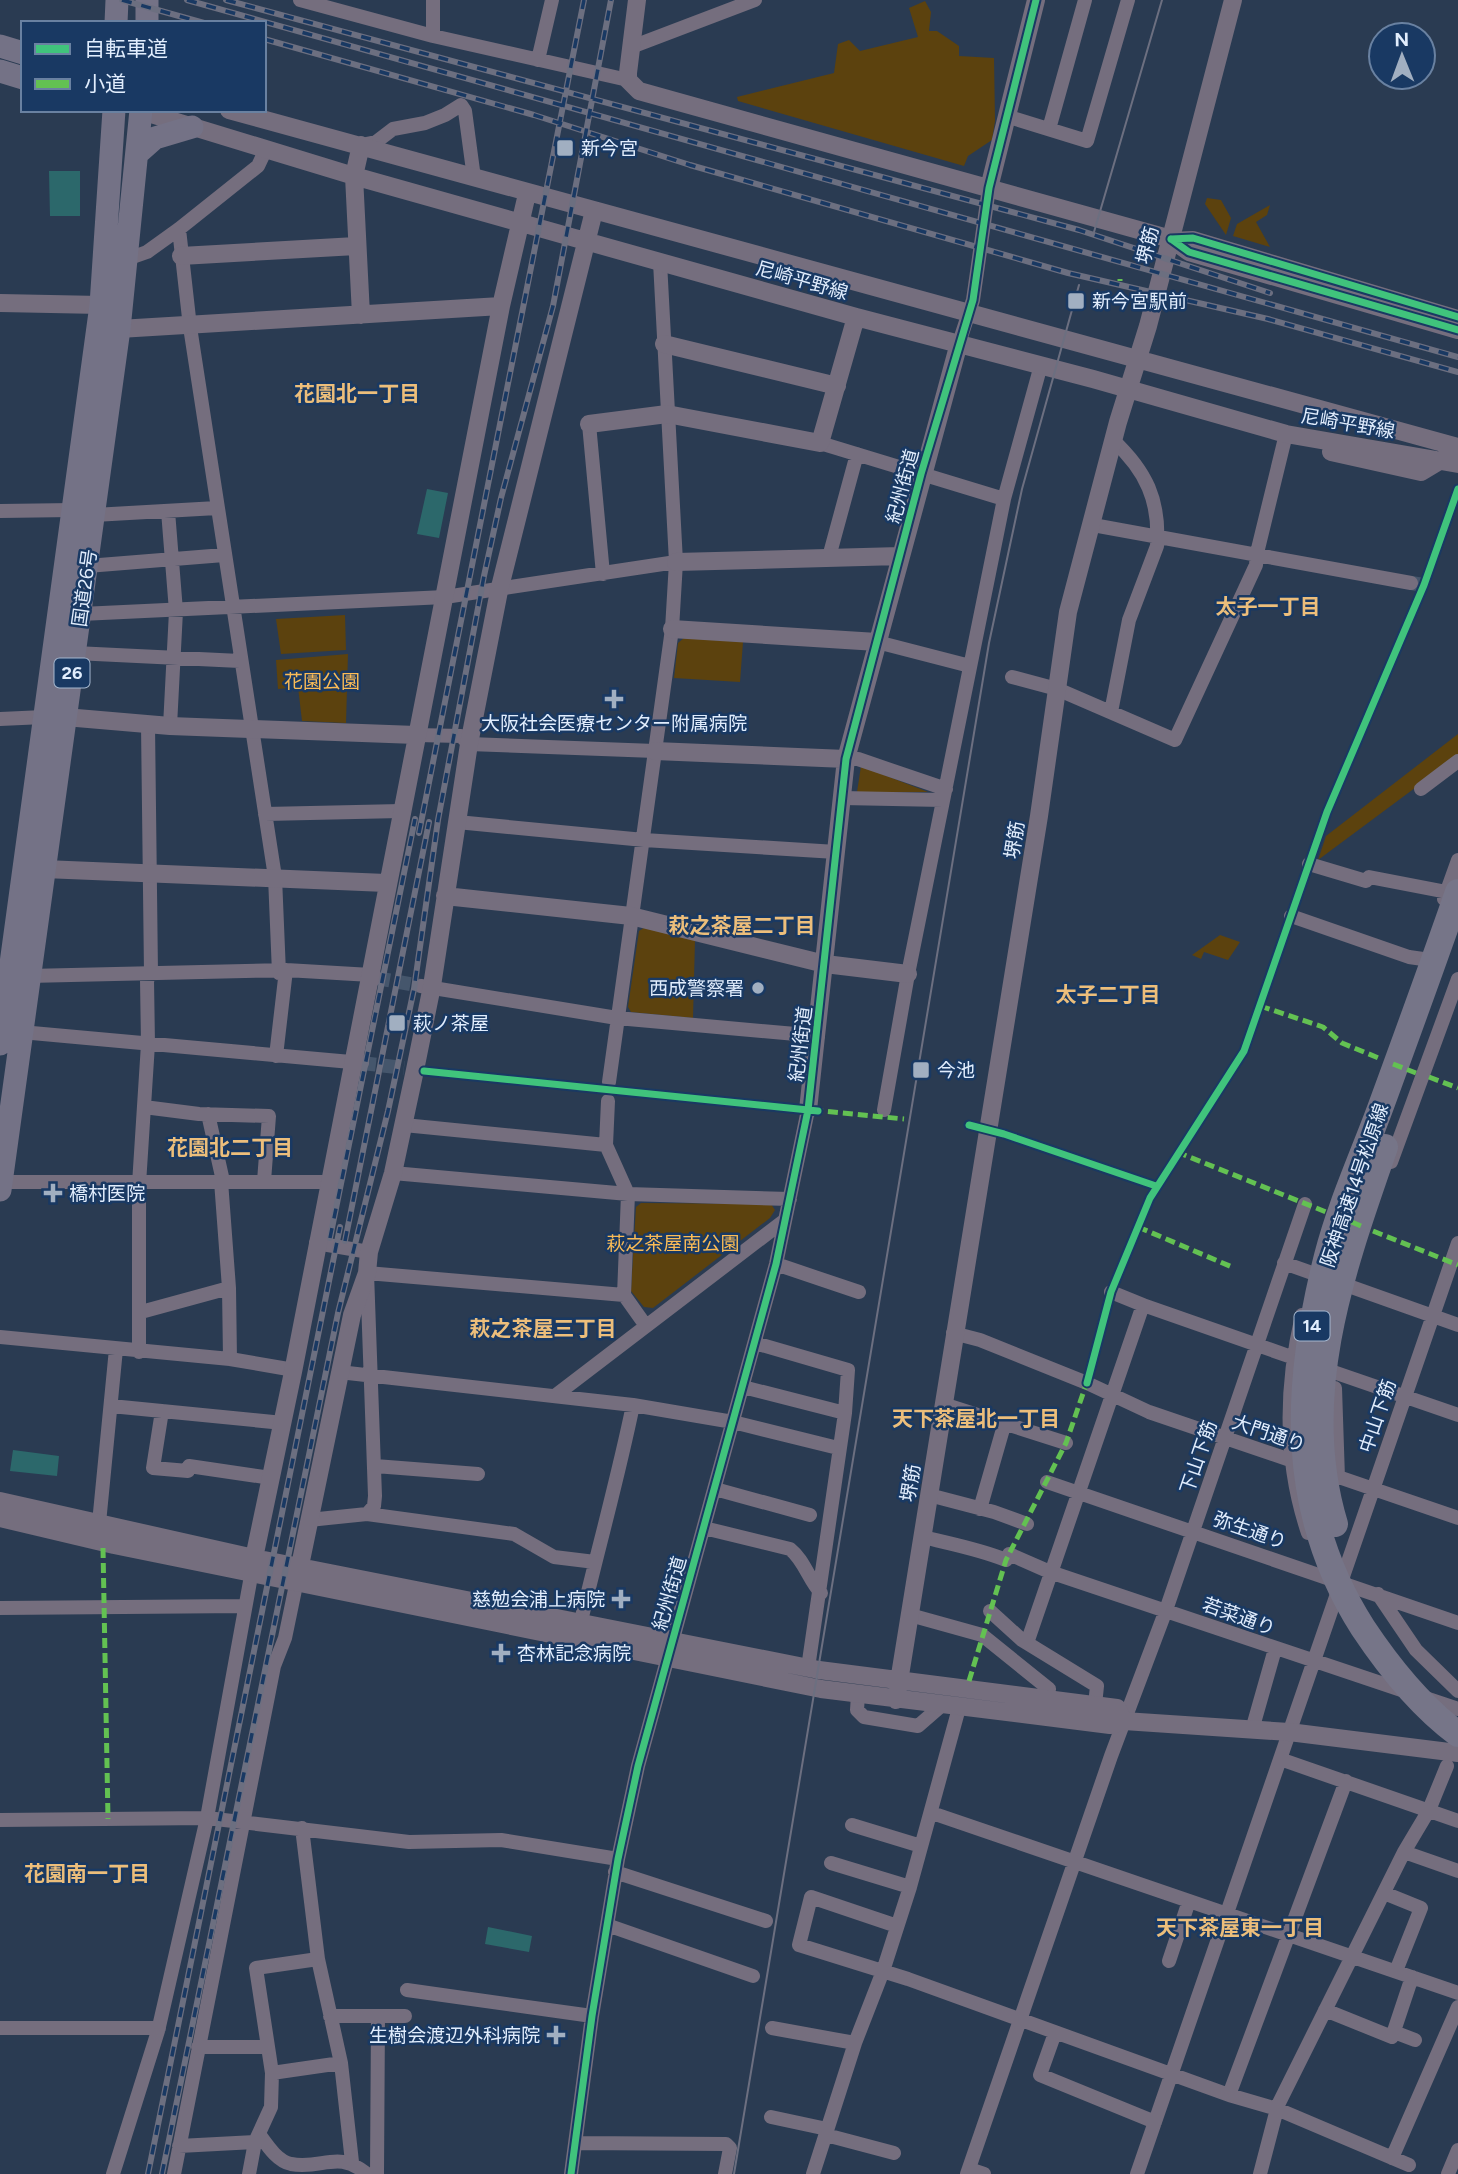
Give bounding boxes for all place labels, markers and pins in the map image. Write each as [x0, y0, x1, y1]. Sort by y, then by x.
place label: 新今宮 [581, 137, 638, 160]
marker: 新今宮 [555, 138, 575, 158]
place label: 新今宮駅前 [1092, 290, 1187, 313]
marker: 新今宮駅前 [1066, 291, 1086, 311]
marker: 大阪社会医療センター附属病院 [604, 689, 624, 709]
place label: 大阪社会医療センター附属病院 [481, 712, 747, 735]
place label: 西成警察署 [649, 977, 744, 1000]
marker: 西成警察署 [750, 980, 766, 996]
place label: 萩ノ茶屋 [413, 1012, 489, 1035]
marker: 萩ノ茶屋 [387, 1013, 407, 1033]
place label: 今池 [937, 1059, 975, 1082]
marker: 今池 [911, 1060, 931, 1080]
place label: 橋村医院 [69, 1182, 145, 1205]
marker: 橋村医院 [43, 1183, 63, 1203]
place label: 慈勉会浦上病院 [472, 1588, 605, 1611]
marker: 慈勉会浦上病院 [611, 1589, 631, 1609]
place label: 杏林記念病院 [517, 1642, 631, 1665]
marker: 杏林記念病院 [491, 1643, 511, 1663]
place label: 生樹会渡辺外科病院 [369, 2024, 540, 2047]
marker: 生樹会渡辺外科病院 [546, 2025, 566, 2045]

